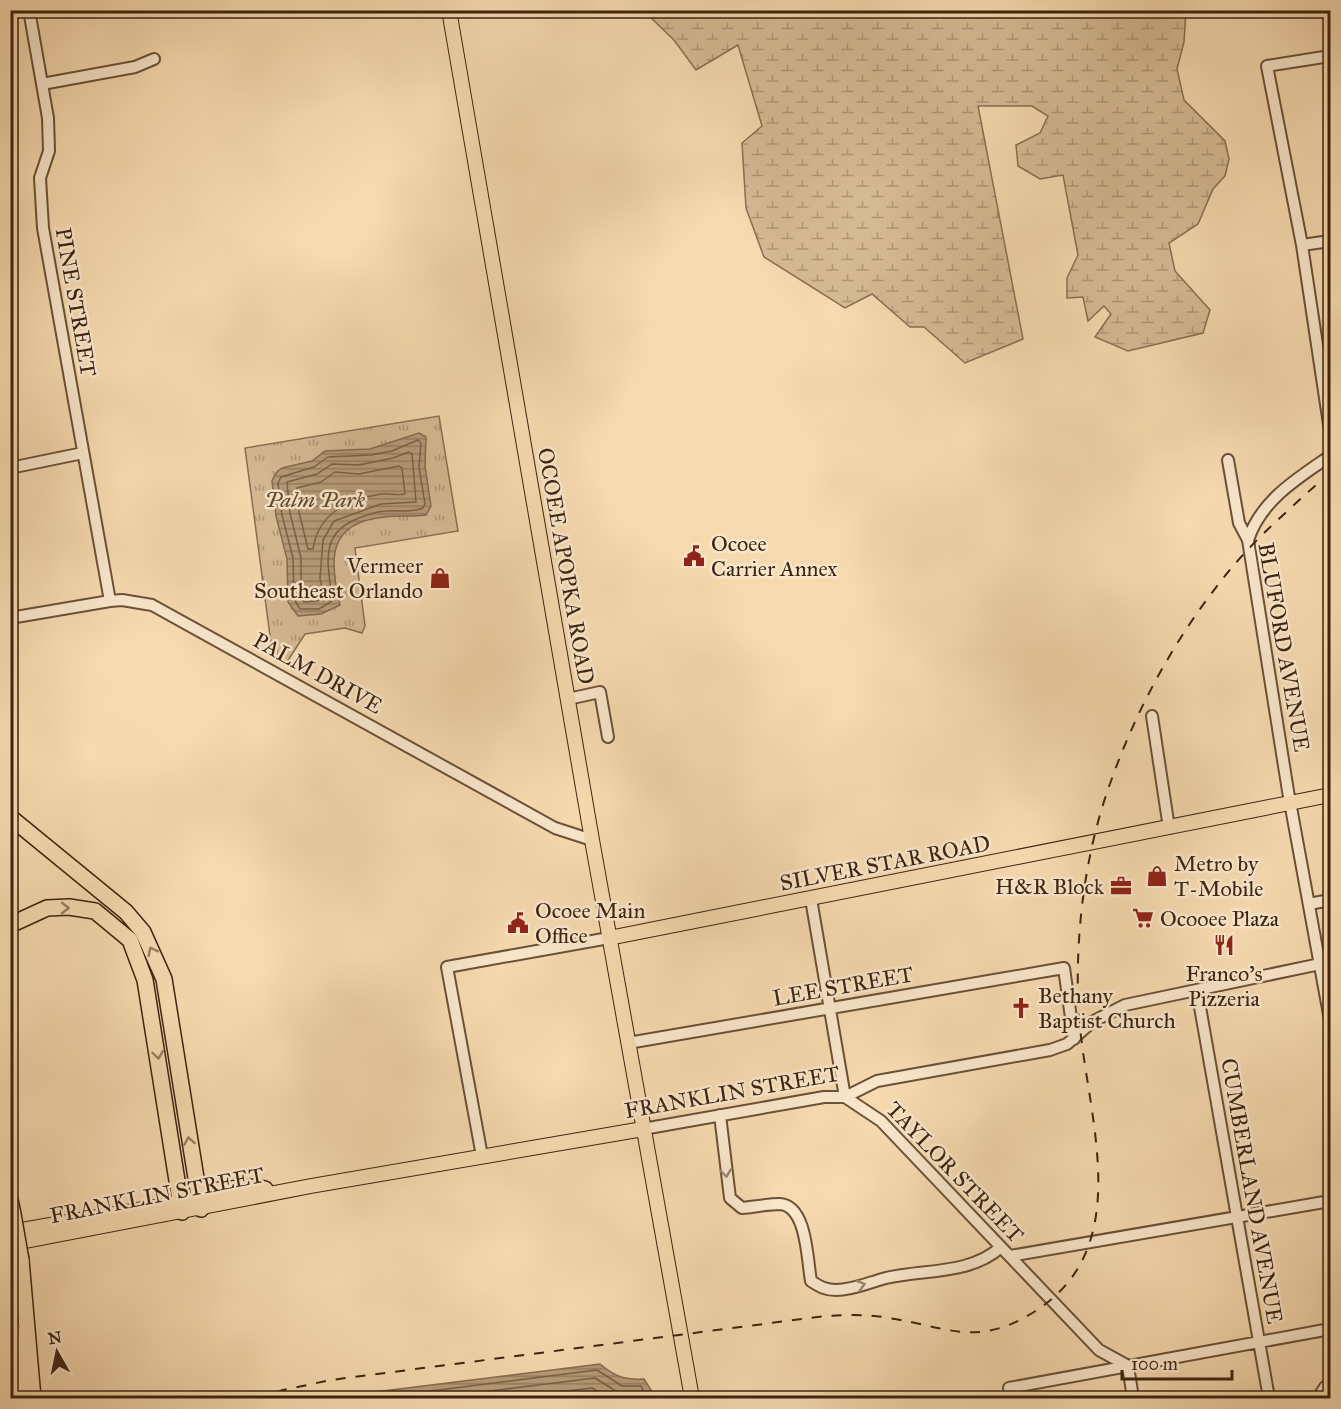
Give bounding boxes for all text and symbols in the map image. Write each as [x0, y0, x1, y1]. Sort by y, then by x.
street label: PINE STREET [50, 225, 102, 379]
street label: OCOEE APOPKA ROAD [532, 446, 600, 686]
park label: Palm Park [265, 486, 366, 513]
place label: Ocoee Carrier Annex [711, 530, 838, 582]
street label: BLUFORD AVENUE [1252, 540, 1316, 754]
public building icon: Ocoee Carrier Annex [682, 544, 706, 568]
place label: Vermeer Southeast Orlando [254, 552, 424, 604]
shop icon: Vermeer Southeast Orlando [428, 566, 452, 590]
street label: PALM DRIVE [249, 626, 388, 720]
street label: SILVER STAR ROAD [778, 829, 992, 897]
place label: Metro by T-Mobile [1174, 850, 1263, 902]
shop icon: Metro by T-Mobile [1145, 864, 1169, 888]
place label: H&R Block [995, 873, 1105, 900]
office icon: H&R Block [1109, 874, 1133, 898]
place label: Ocoee Main Office [535, 897, 645, 949]
one-way arrow [60, 902, 69, 914]
place label: Ocooee Plaza [1160, 905, 1280, 932]
supermarket icon: Ocooee Plaza [1131, 906, 1155, 930]
public building icon: Ocoee Main Office [506, 911, 530, 935]
restaurant icon: Franco's Pizzeria [1212, 933, 1236, 957]
one-way arrow [148, 946, 160, 957]
street label: LEE STREET [771, 960, 915, 1012]
place label: Franco's Pizzeria [1185, 960, 1263, 1012]
place label: Bethany Baptist Church [1038, 982, 1176, 1034]
church icon: Bethany Baptist Church [1009, 996, 1033, 1020]
one-way arrow [151, 1051, 163, 1060]
street label: CUMBERLAND AVENUE [1215, 1056, 1289, 1326]
street label: FRANKLIN STREET [622, 1060, 842, 1124]
street label: TAYLOR STREET [881, 1096, 1029, 1248]
one-way arrow [184, 1137, 196, 1146]
street label: FRANKLIN STREET [48, 1161, 266, 1229]
one-way arrow [719, 1168, 732, 1177]
one-way arrow [856, 1280, 866, 1293]
north arrow [27, 1322, 87, 1382]
text: N [47, 1327, 63, 1348]
scale bar [1122, 1343, 1232, 1381]
text: 100 m [1131, 1353, 1178, 1375]

